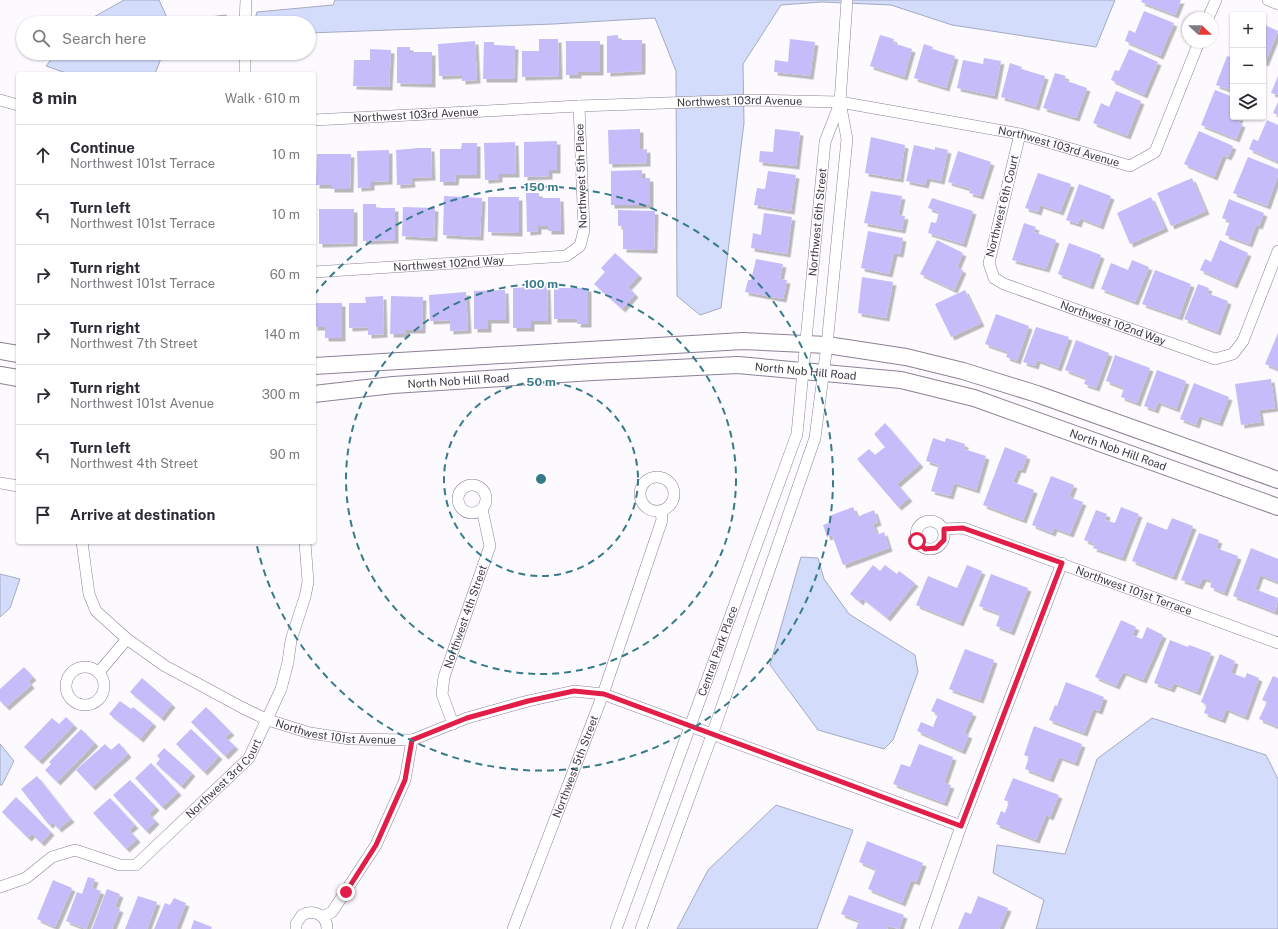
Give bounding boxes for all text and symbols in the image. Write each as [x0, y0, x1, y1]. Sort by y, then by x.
north arrow [1182, 12, 1218, 48]
map controls [1230, 12, 1266, 120]
button: + [1230, 12, 1266, 48]
search box [16, 16, 316, 60]
icon: search [30, 27, 52, 49]
text: Search here [62, 30, 146, 47]
button: − [1230, 48, 1266, 84]
button: layers [1230, 84, 1266, 120]
text: 8 min [32, 88, 77, 108]
text: Walk · 610 m [225, 91, 300, 106]
street label: Northwest 103rd Avenue [677, 94, 802, 109]
street label: Northwest 103rd Avenue [353, 105, 479, 124]
street label: Northwest 5th Place [573, 123, 589, 229]
street label: Northwest 103rd Avenue [997, 124, 1121, 169]
text: Continue [70, 139, 135, 156]
icon: ahead [32, 144, 54, 166]
text: 10 m [272, 147, 300, 162]
street label: Northwest 6th Court [983, 154, 1021, 258]
text: Northwest 101st Terrace [70, 156, 215, 171]
street label: Northwest 6th Street [806, 167, 828, 277]
text: 150 m [524, 180, 558, 194]
text: Turn left [70, 199, 131, 216]
icon: left [32, 204, 54, 226]
text: 10 m [272, 207, 300, 222]
text: Northwest 101st Terrace [70, 216, 215, 231]
street label: Northwest 102nd Way [393, 254, 505, 273]
text: Turn right [70, 259, 140, 276]
icon: right [32, 264, 54, 286]
text: 60 m [270, 267, 300, 282]
text: Northwest 101st Terrace [70, 276, 215, 291]
text: 100 m [524, 277, 558, 291]
street label: Northwest 102nd Way [1059, 299, 1168, 347]
text: Turn right [70, 319, 140, 336]
icon: right [32, 324, 54, 346]
text: 140 m [264, 327, 300, 342]
text: Northwest 7th Street [70, 336, 198, 351]
street label: North Nob Hill Road [754, 361, 857, 382]
street label: North Nob Hill Road [407, 371, 510, 390]
text: 50 m [526, 375, 556, 389]
text: Turn right [70, 379, 140, 396]
icon: right [32, 384, 54, 406]
text: 300 m [262, 387, 300, 402]
text: Northwest 101st Avenue [70, 396, 214, 411]
street label: North Nob Hill Road [1068, 427, 1168, 473]
text: Turn left [70, 439, 131, 456]
icon: left [32, 444, 54, 466]
text: 90 m [270, 447, 300, 462]
text: Northwest 4th Street [70, 456, 198, 471]
centre of rings [534, 472, 548, 486]
icon: arrive [32, 504, 54, 526]
text: Arrive at destination [70, 506, 215, 523]
route start [908, 532, 926, 550]
street label: Northwest 4th Street [442, 563, 489, 670]
street label: Northwest 101st Terrace [1074, 564, 1194, 617]
street label: Central Park Place [696, 604, 740, 698]
street label: Northwest 5th Street [550, 714, 600, 819]
street label: Northwest 101st Avenue [274, 717, 396, 746]
street label: Northwest 3rd Court [183, 737, 263, 821]
route end [337, 883, 355, 901]

